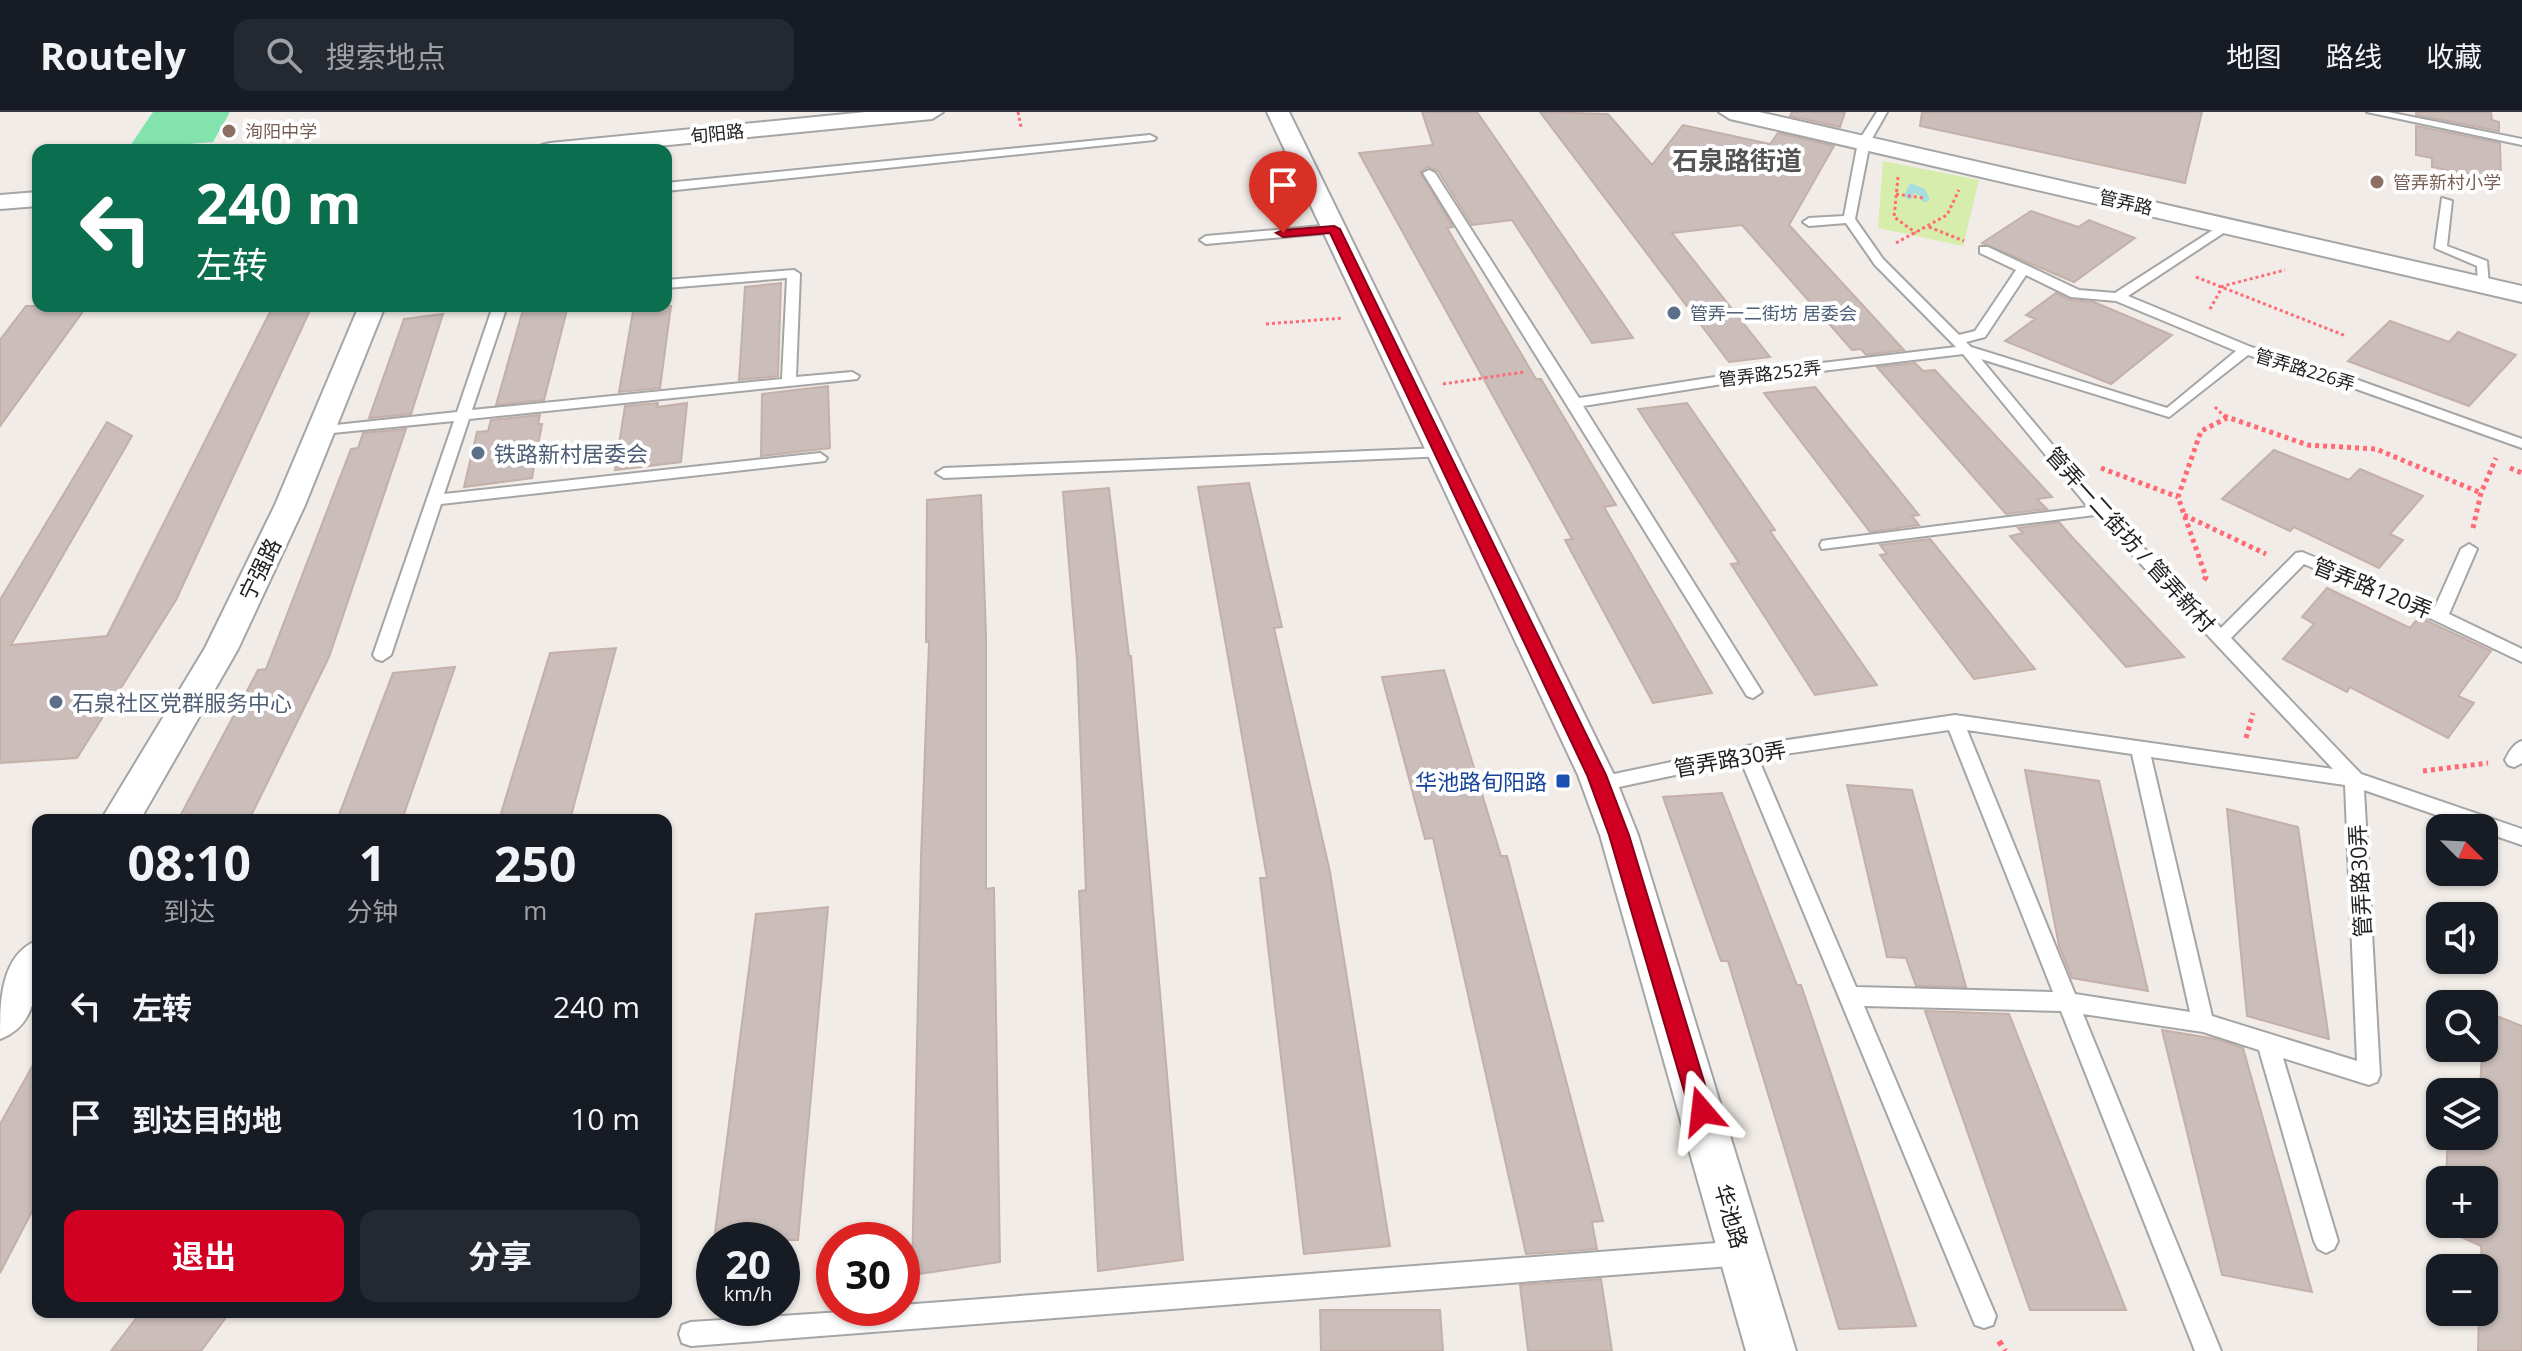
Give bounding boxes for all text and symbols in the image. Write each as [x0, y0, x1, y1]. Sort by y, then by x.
search box [234, 19, 794, 91]
text: Routely [40, 29, 186, 81]
icon: search [262, 33, 306, 77]
text: 搜索地点 [326, 36, 446, 77]
text: 地图 [2226, 37, 2282, 75]
text: 路线 [2326, 37, 2382, 75]
text: 收藏 [2426, 37, 2482, 75]
street label: 旬阳路 [689, 118, 745, 148]
place label: 洵阳中学 [245, 119, 317, 143]
marker: 洵阳中学 [220, 122, 238, 140]
district label: 石泉路街道 [1672, 142, 1802, 178]
pin [1249, 151, 1317, 233]
icon: arrive [1261, 163, 1305, 207]
text: 240 m [196, 164, 362, 240]
place label: 管弄新村小学 [2393, 170, 2501, 194]
marker: 管弄新村小学 [2368, 173, 2386, 191]
icon: left [64, 176, 168, 280]
street label: 管弄路 [2097, 184, 2155, 220]
text: 左转 [196, 240, 268, 289]
place label: 管弄一二街坊 居委会 [1690, 301, 1857, 325]
marker: 管弄一二街坊 居委会 [1665, 304, 1683, 322]
street label: 管弄路226弄 [2252, 342, 2358, 396]
street label: 管弄路252弄 [1717, 355, 1823, 391]
place label: 铁路新村居委会 [494, 438, 648, 468]
street label: 管弄一二街坊 / 管弄新村 [2040, 440, 2222, 638]
marker: 铁路新村居委会 [469, 444, 487, 462]
street label: 宁强路 [231, 533, 287, 605]
street label: 管弄路120弄 [2309, 550, 2437, 624]
place label: 石泉社区党群服务中心 [72, 687, 292, 717]
marker: 石泉社区党群服务中心 [47, 693, 65, 711]
street label: 管弄路30弄 [1672, 733, 1788, 783]
place label: 华池路旬阳路 [1415, 766, 1547, 796]
marker: 华池路旬阳路 [1554, 772, 1572, 790]
north arrow [2426, 814, 2498, 886]
map controls [2426, 814, 2498, 1326]
street label: 管弄路30弄 [2341, 824, 2377, 938]
text: 08:10 [128, 830, 251, 895]
text: 1 [359, 830, 386, 895]
text: 250 [494, 831, 576, 896]
text: m [523, 892, 547, 928]
text: 到达 [163, 893, 215, 929]
text: 分钟 [347, 893, 399, 929]
button: sound [2426, 902, 2498, 974]
icon: left [64, 984, 108, 1028]
text: 240 m [553, 986, 640, 1027]
text: 左转 [132, 987, 192, 1028]
button: search [2426, 990, 2498, 1062]
position arrow [1660, 1069, 1744, 1153]
button: layers [2426, 1078, 2498, 1150]
icon: arrive [64, 1096, 108, 1140]
text: 10 m [570, 1098, 640, 1139]
text: 到达目的地 [132, 1099, 282, 1140]
button: + [2426, 1166, 2498, 1238]
street label: 华池路 [1708, 1180, 1756, 1252]
button: 退出 [64, 1210, 344, 1302]
button: 分享 [360, 1210, 640, 1302]
speed limit sign: 30 [816, 1222, 920, 1326]
text: 20 [725, 1236, 771, 1291]
button: − [2426, 1254, 2498, 1326]
text: km/h [724, 1280, 772, 1307]

